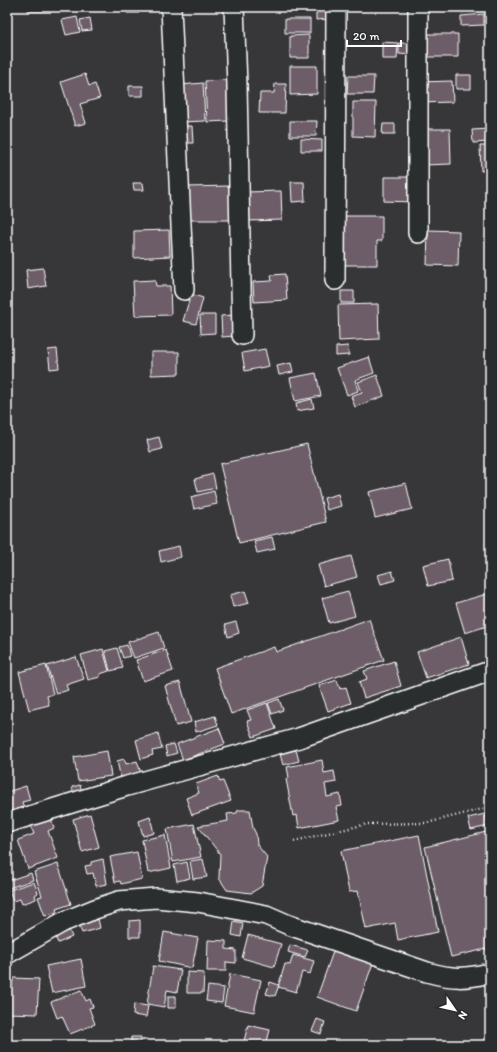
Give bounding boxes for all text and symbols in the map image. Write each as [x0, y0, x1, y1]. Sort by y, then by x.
scale bar [347, 22, 401, 48]
text: 20 m [353, 29, 380, 43]
north arrow [435, 990, 475, 1030]
text: N [455, 1009, 470, 1022]

